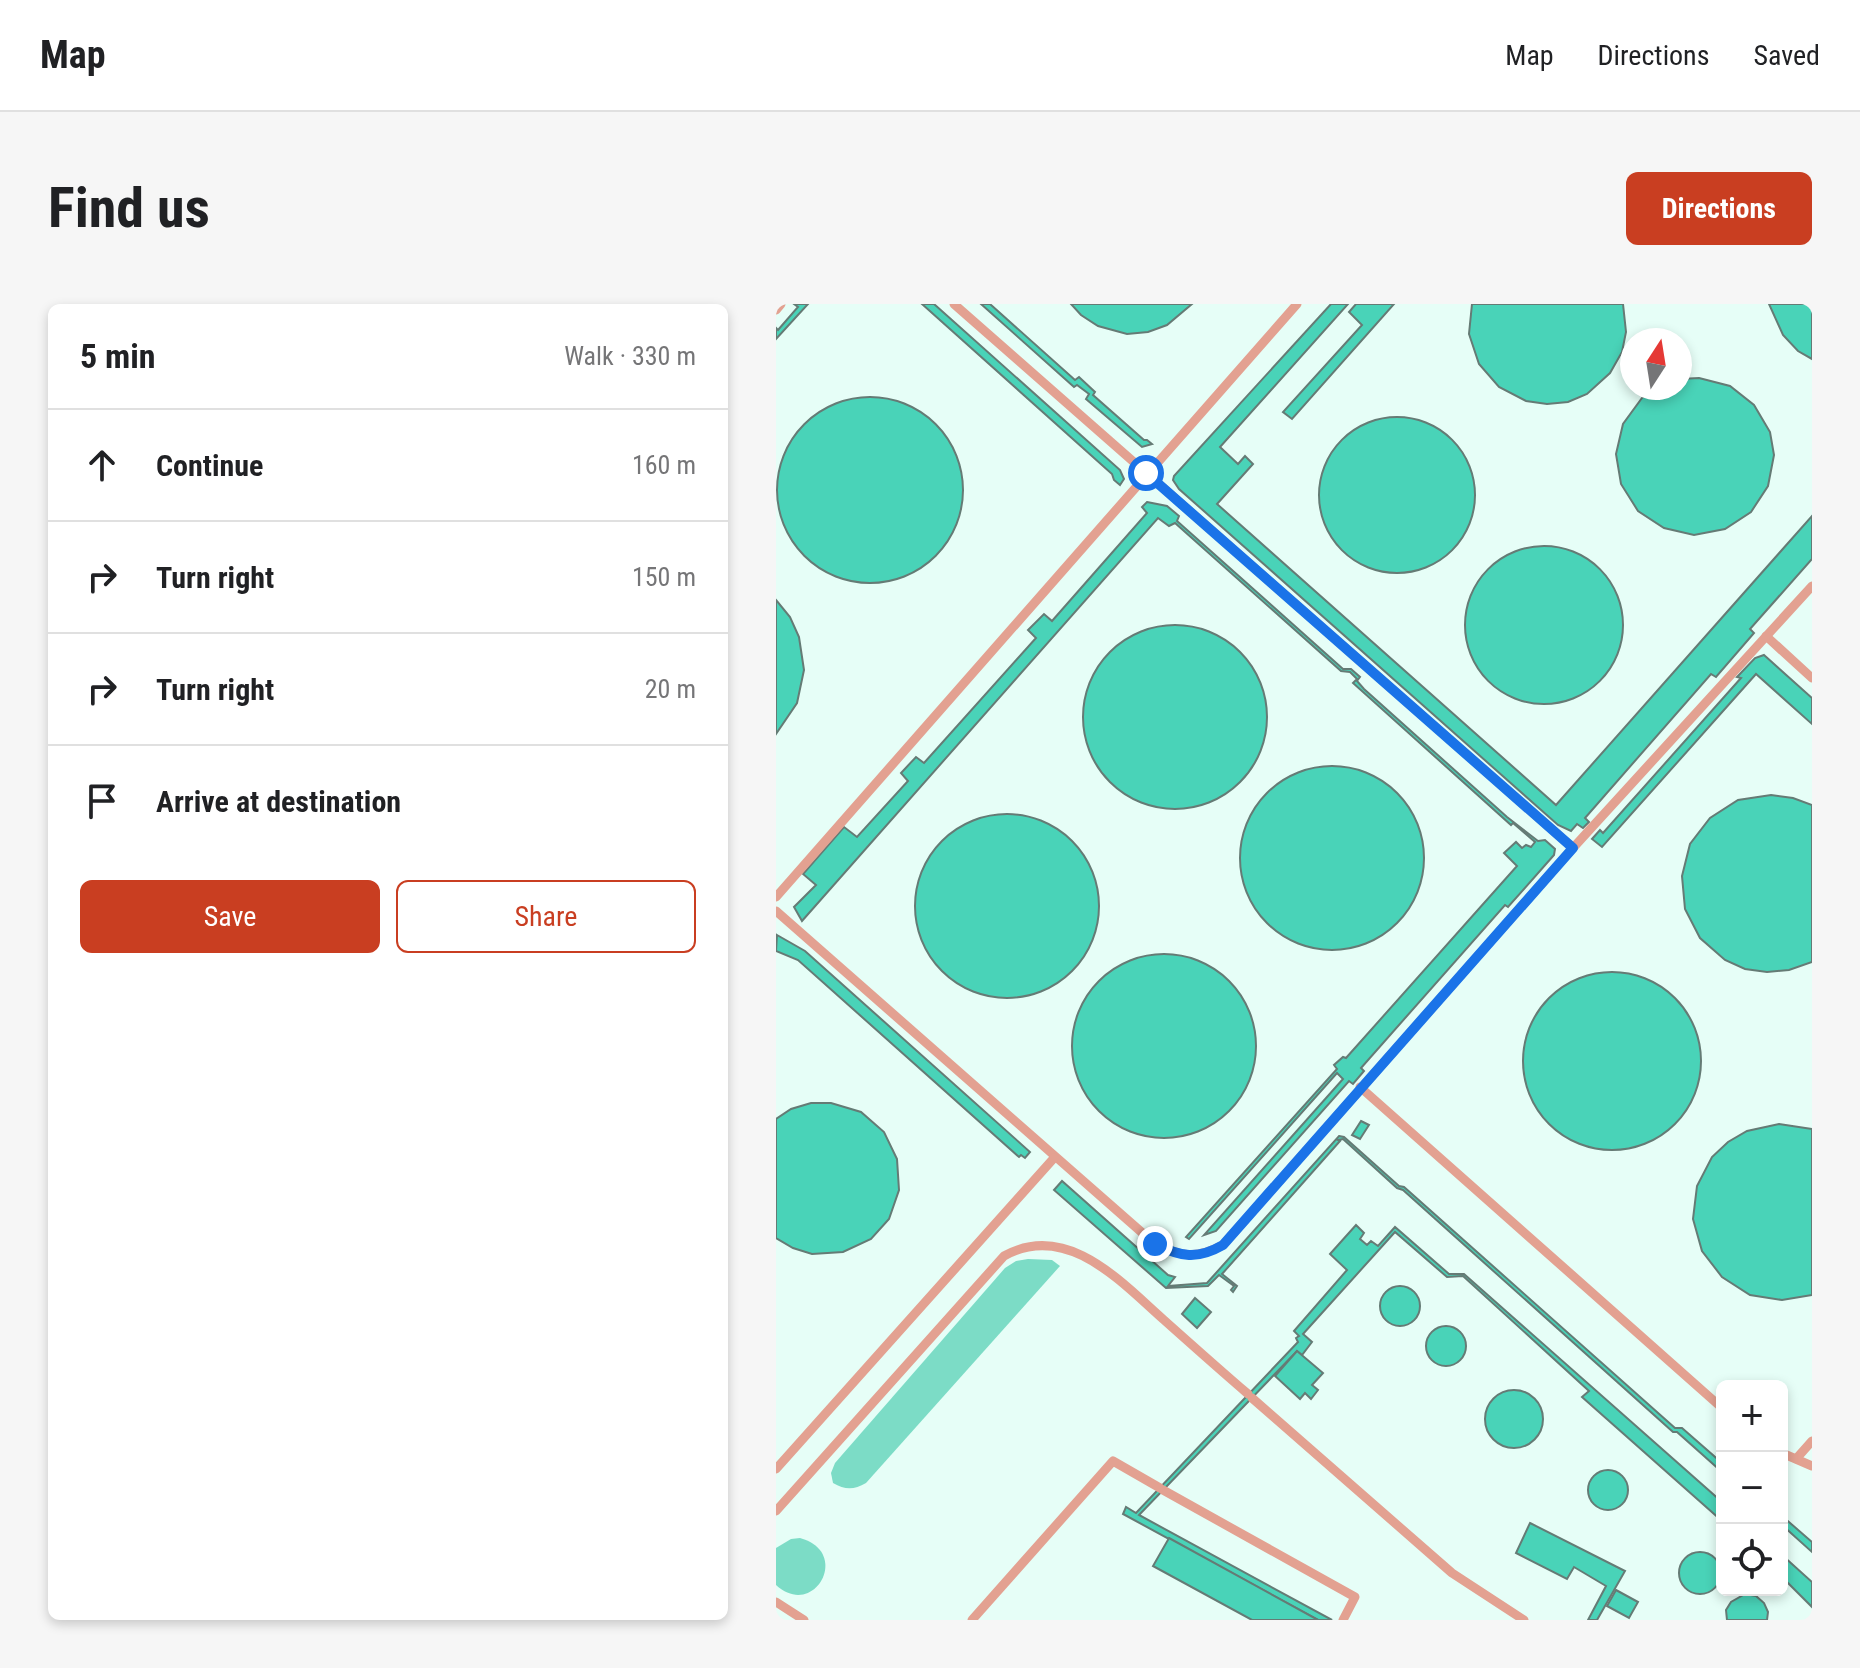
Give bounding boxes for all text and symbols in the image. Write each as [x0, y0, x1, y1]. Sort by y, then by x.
text: Map [40, 33, 106, 77]
text: Map [1505, 39, 1554, 72]
text: Directions [1598, 39, 1709, 72]
text: Saved [1753, 39, 1820, 72]
button: Directions [1626, 172, 1812, 245]
text: Find us [48, 175, 210, 241]
north arrow [1620, 328, 1692, 400]
text: 5 min [80, 336, 156, 376]
text: Walk · 330 m [564, 341, 696, 371]
icon: ahead [80, 443, 124, 487]
text: Continue [156, 448, 263, 483]
text: 160 m [632, 450, 696, 480]
route start [1128, 455, 1164, 491]
icon: right [80, 555, 124, 599]
text: Turn right [156, 560, 274, 595]
text: 150 m [632, 562, 696, 592]
icon: right [80, 667, 124, 711]
text: Turn right [156, 672, 274, 707]
text: 20 m [645, 674, 696, 704]
icon: arrive [80, 779, 124, 823]
text: Arrive at destination [156, 784, 401, 819]
button: Save [80, 880, 380, 953]
button: Share [396, 880, 696, 953]
route end [1137, 1226, 1173, 1262]
map controls [1716, 1380, 1788, 1596]
button: + [1716, 1380, 1788, 1452]
button: − [1716, 1452, 1788, 1524]
button: locate [1716, 1524, 1788, 1596]

